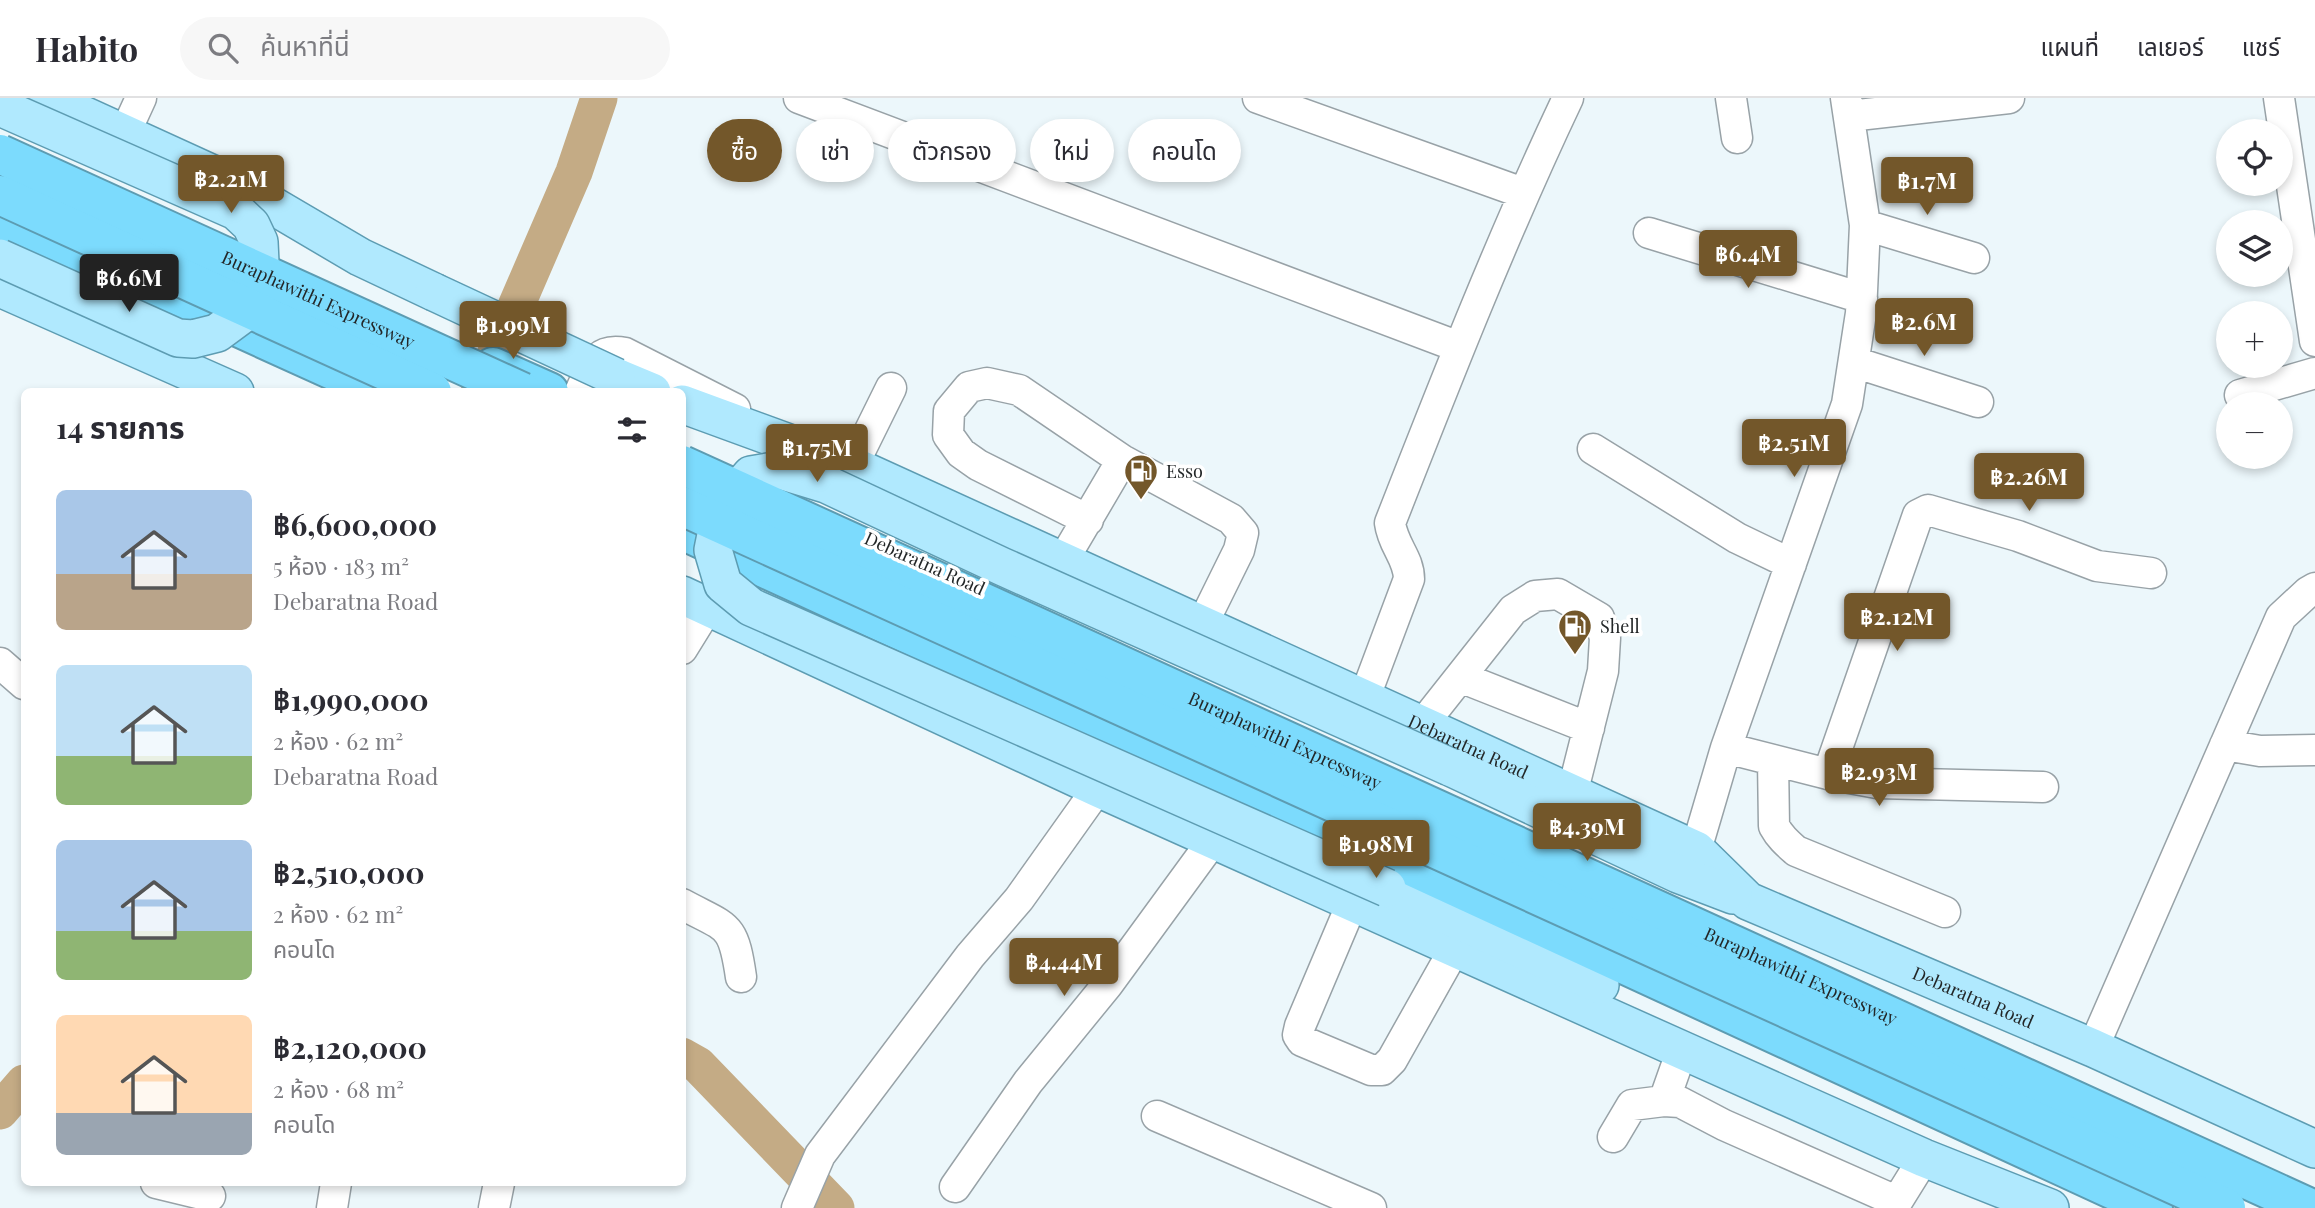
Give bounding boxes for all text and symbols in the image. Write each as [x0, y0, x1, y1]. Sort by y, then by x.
search box [180, 17, 670, 80]
text: Habito [35, 26, 138, 70]
text: ค้นหาที่นี่ [260, 28, 350, 63]
icon: search [204, 29, 242, 67]
text: แผนที่ [2041, 30, 2099, 62]
text: เลเยอร์ [2137, 30, 2204, 62]
text: แชร์ [2242, 30, 2280, 62]
chip: ซื้อ [707, 119, 782, 182]
chip: เช่า [796, 119, 874, 182]
chip: ตัวกรอง [888, 119, 1016, 182]
chip: ใหม่ [1030, 119, 1114, 182]
chip: คอนโด [1128, 119, 1241, 182]
map controls [2216, 119, 2293, 469]
button: locate [2216, 119, 2293, 196]
pin: ฿2.21M [174, 156, 288, 215]
pin: ฿1.7M [1878, 158, 1976, 217]
text: ฿2.21M [194, 162, 268, 193]
text: ฿1.7M [1897, 164, 1957, 195]
button: layers [2216, 210, 2293, 287]
pin: ฿6.4M [1699, 230, 1797, 290]
text: ฿6.4M [1715, 237, 1781, 268]
street label: Buraphawithi Expressway [218, 245, 419, 354]
pin: ฿6.6M [80, 254, 178, 314]
text: ฿6.6M [96, 261, 162, 292]
pin: ฿2.6M [1875, 299, 1973, 358]
button: + [2216, 301, 2293, 378]
pin: ฿1.99M [456, 302, 570, 361]
text: ฿2.6M [1891, 305, 1957, 336]
text: ฿1.99M [476, 308, 550, 339]
button: − [2216, 392, 2293, 469]
text: 14 รายการ [56, 407, 185, 447]
icon: filters [613, 411, 651, 449]
pin: ฿2.51M [1737, 420, 1851, 479]
pin: ฿1.75M [760, 424, 874, 484]
text: ฿2.51M [1758, 426, 1830, 457]
text: ฿1.75M [782, 431, 852, 462]
fuel station icon: Esso [1122, 452, 1160, 501]
pin: ฿2.26M [1972, 454, 2086, 513]
place label: Esso [1166, 459, 1203, 483]
text: ฿2.26M [1990, 460, 2068, 491]
text: ฿6,600,000 [273, 504, 437, 544]
icon: home [112, 518, 196, 602]
street label: Debaratna Road [861, 526, 990, 601]
text: 5 ห้อง · 183 m² [273, 550, 409, 581]
text: Debaratna Road [273, 585, 438, 616]
pin: ฿2.12M [1840, 594, 1954, 653]
text: ฿2.12M [1860, 600, 1934, 631]
fuel station icon: Shell [1556, 607, 1594, 656]
place label: Shell [1600, 614, 1640, 638]
text: ฿1,990,000 [273, 679, 429, 719]
street label: Buraphawithi Expressway [1185, 686, 1386, 795]
icon: home [112, 693, 196, 777]
street label: Debaratna Road [1404, 708, 1533, 784]
text: 2 ห้อง · 62 m² [273, 725, 403, 756]
pin: ฿2.93M [1822, 748, 1936, 808]
text: ฿2.93M [1841, 755, 1917, 786]
text: Debaratna Road [273, 760, 438, 791]
pin: ฿4.39M [1530, 804, 1644, 863]
text: ฿4.39M [1549, 810, 1625, 841]
pin: ฿1.98M [1319, 820, 1433, 880]
text: ฿1.98M [1338, 827, 1414, 858]
text: ฿2,510,000 [273, 852, 425, 892]
icon: home [112, 868, 196, 952]
text: 2 ห้อง · 62 m² [273, 898, 403, 929]
street label: Buraphawithi Expressway [1701, 921, 1901, 1030]
text: คอนโด [273, 933, 335, 964]
pin: ฿4.44M [1007, 939, 1121, 998]
text: ฿4.44M [1025, 945, 1103, 976]
street label: Debaratna Road [1909, 961, 2038, 1034]
text: ฿2,120,000 [273, 1027, 427, 1067]
icon: home [112, 1043, 196, 1127]
text: 2 ห้อง · 68 m² [273, 1073, 404, 1104]
text: คอนโด [273, 1108, 335, 1139]

